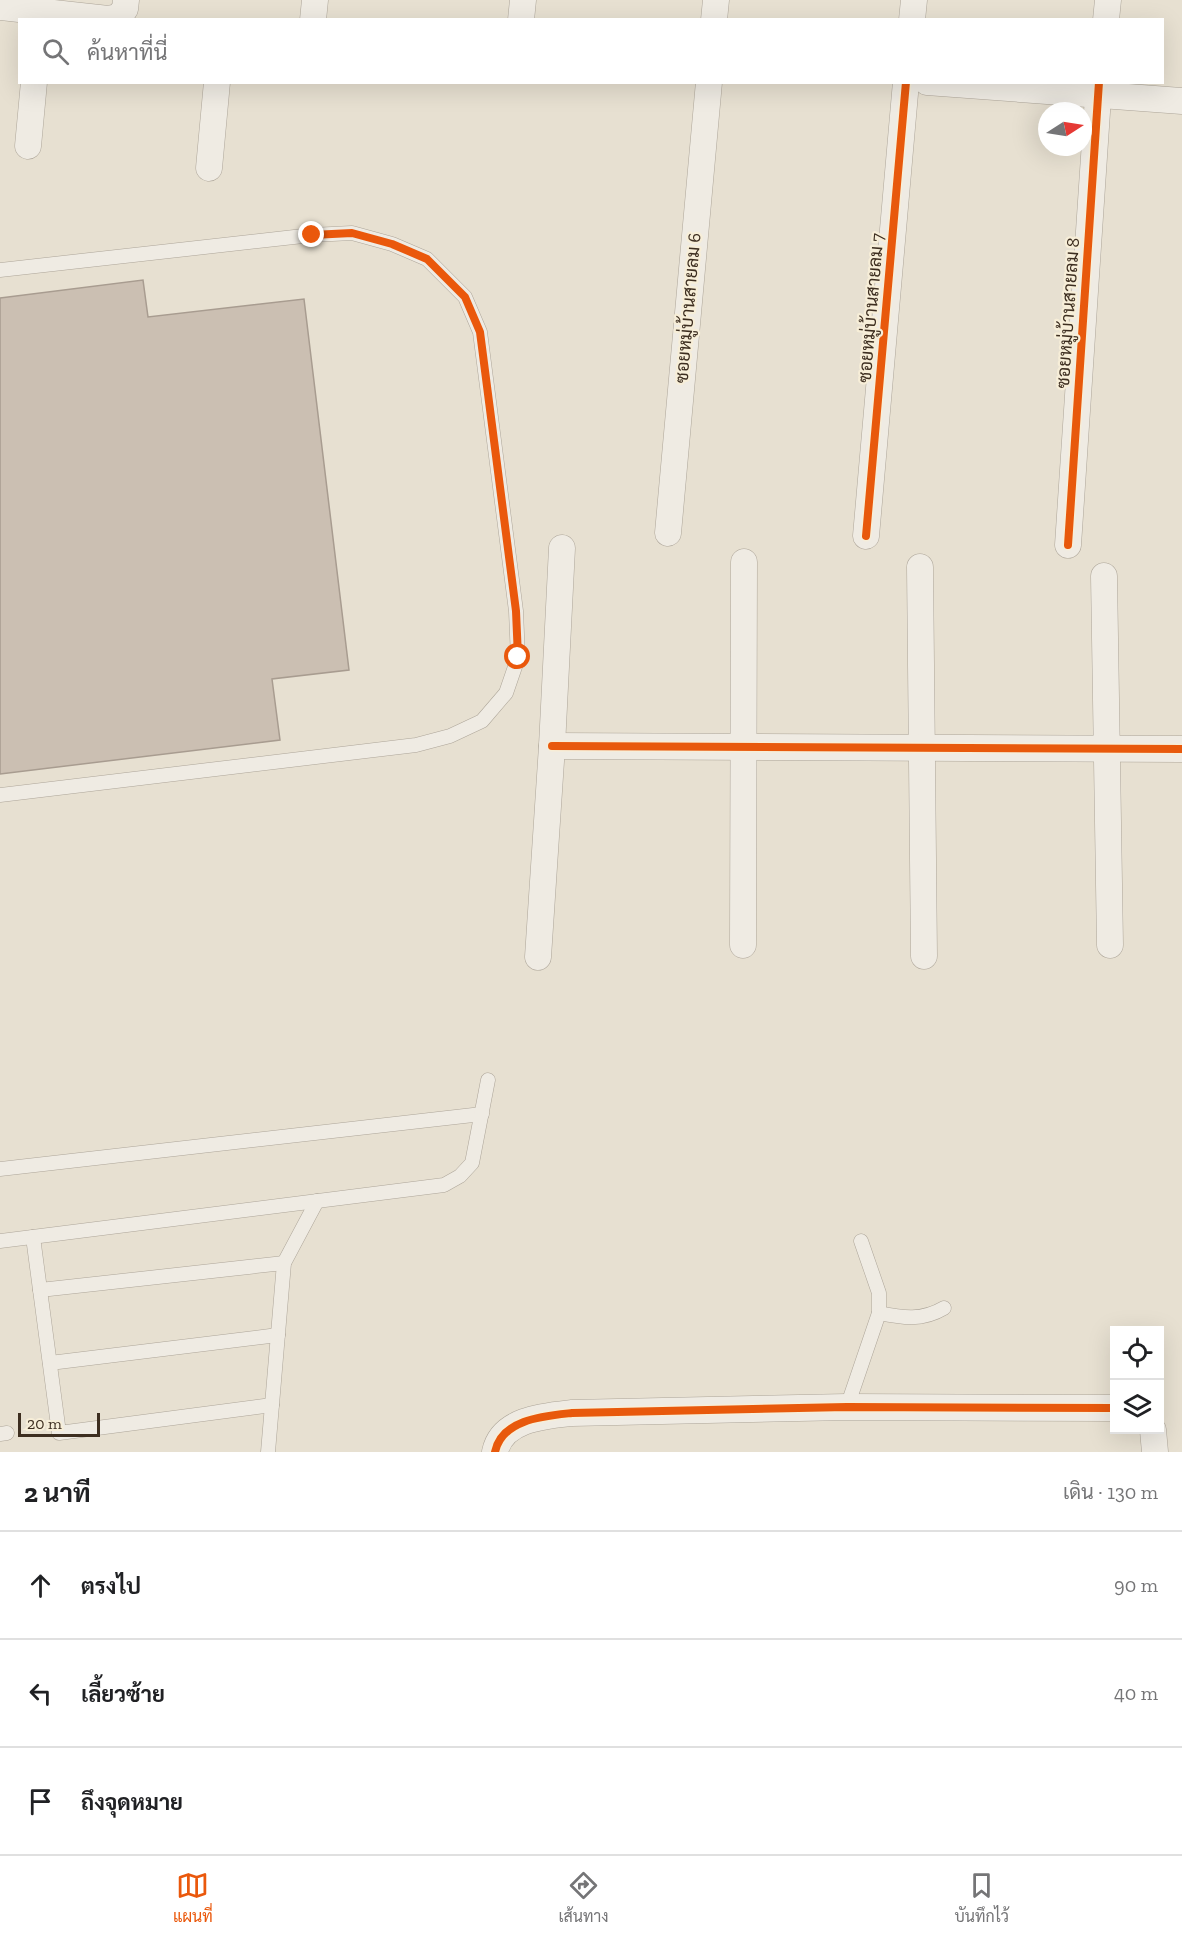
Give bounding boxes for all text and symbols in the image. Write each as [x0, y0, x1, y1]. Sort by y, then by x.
search box [18, 18, 1164, 84]
icon: search [39, 35, 72, 68]
text: ค้นหาที่นี่ [87, 39, 167, 66]
north arrow [1038, 102, 1092, 156]
route end [298, 221, 324, 247]
street label: ซอยหมู่บ้านสายลม 6 [669, 232, 708, 384]
street label: ซอยหมู่บ้านสายลม 7 [853, 232, 891, 384]
street label: ซอยหมู่บ้านสายลม 8 [1051, 237, 1086, 389]
route start [504, 643, 530, 669]
map controls [1110, 1326, 1164, 1434]
button: locate [1110, 1326, 1164, 1380]
button: layers [1110, 1380, 1164, 1434]
scale bar [18, 1410, 100, 1438]
text: 20 m [27, 1414, 62, 1433]
text: 2 นาที [24, 1477, 91, 1509]
text: เดิน · 130 m [1063, 1480, 1158, 1504]
icon: ahead [24, 1569, 57, 1602]
text: ตรงไป [81, 1573, 141, 1600]
text: 90 m [1114, 1573, 1158, 1597]
icon: left [24, 1677, 57, 1710]
text: เลี้ยวซ้าย [81, 1681, 165, 1708]
text: 40 m [1114, 1681, 1158, 1705]
icon: arrive [24, 1785, 57, 1818]
text: ถึงจุดหมาย [81, 1789, 183, 1816]
tab: แผนที่ [173, 1869, 213, 1926]
tab: เส้นทาง [559, 1869, 609, 1926]
tab: บันทึกไว้ [954, 1869, 1009, 1926]

